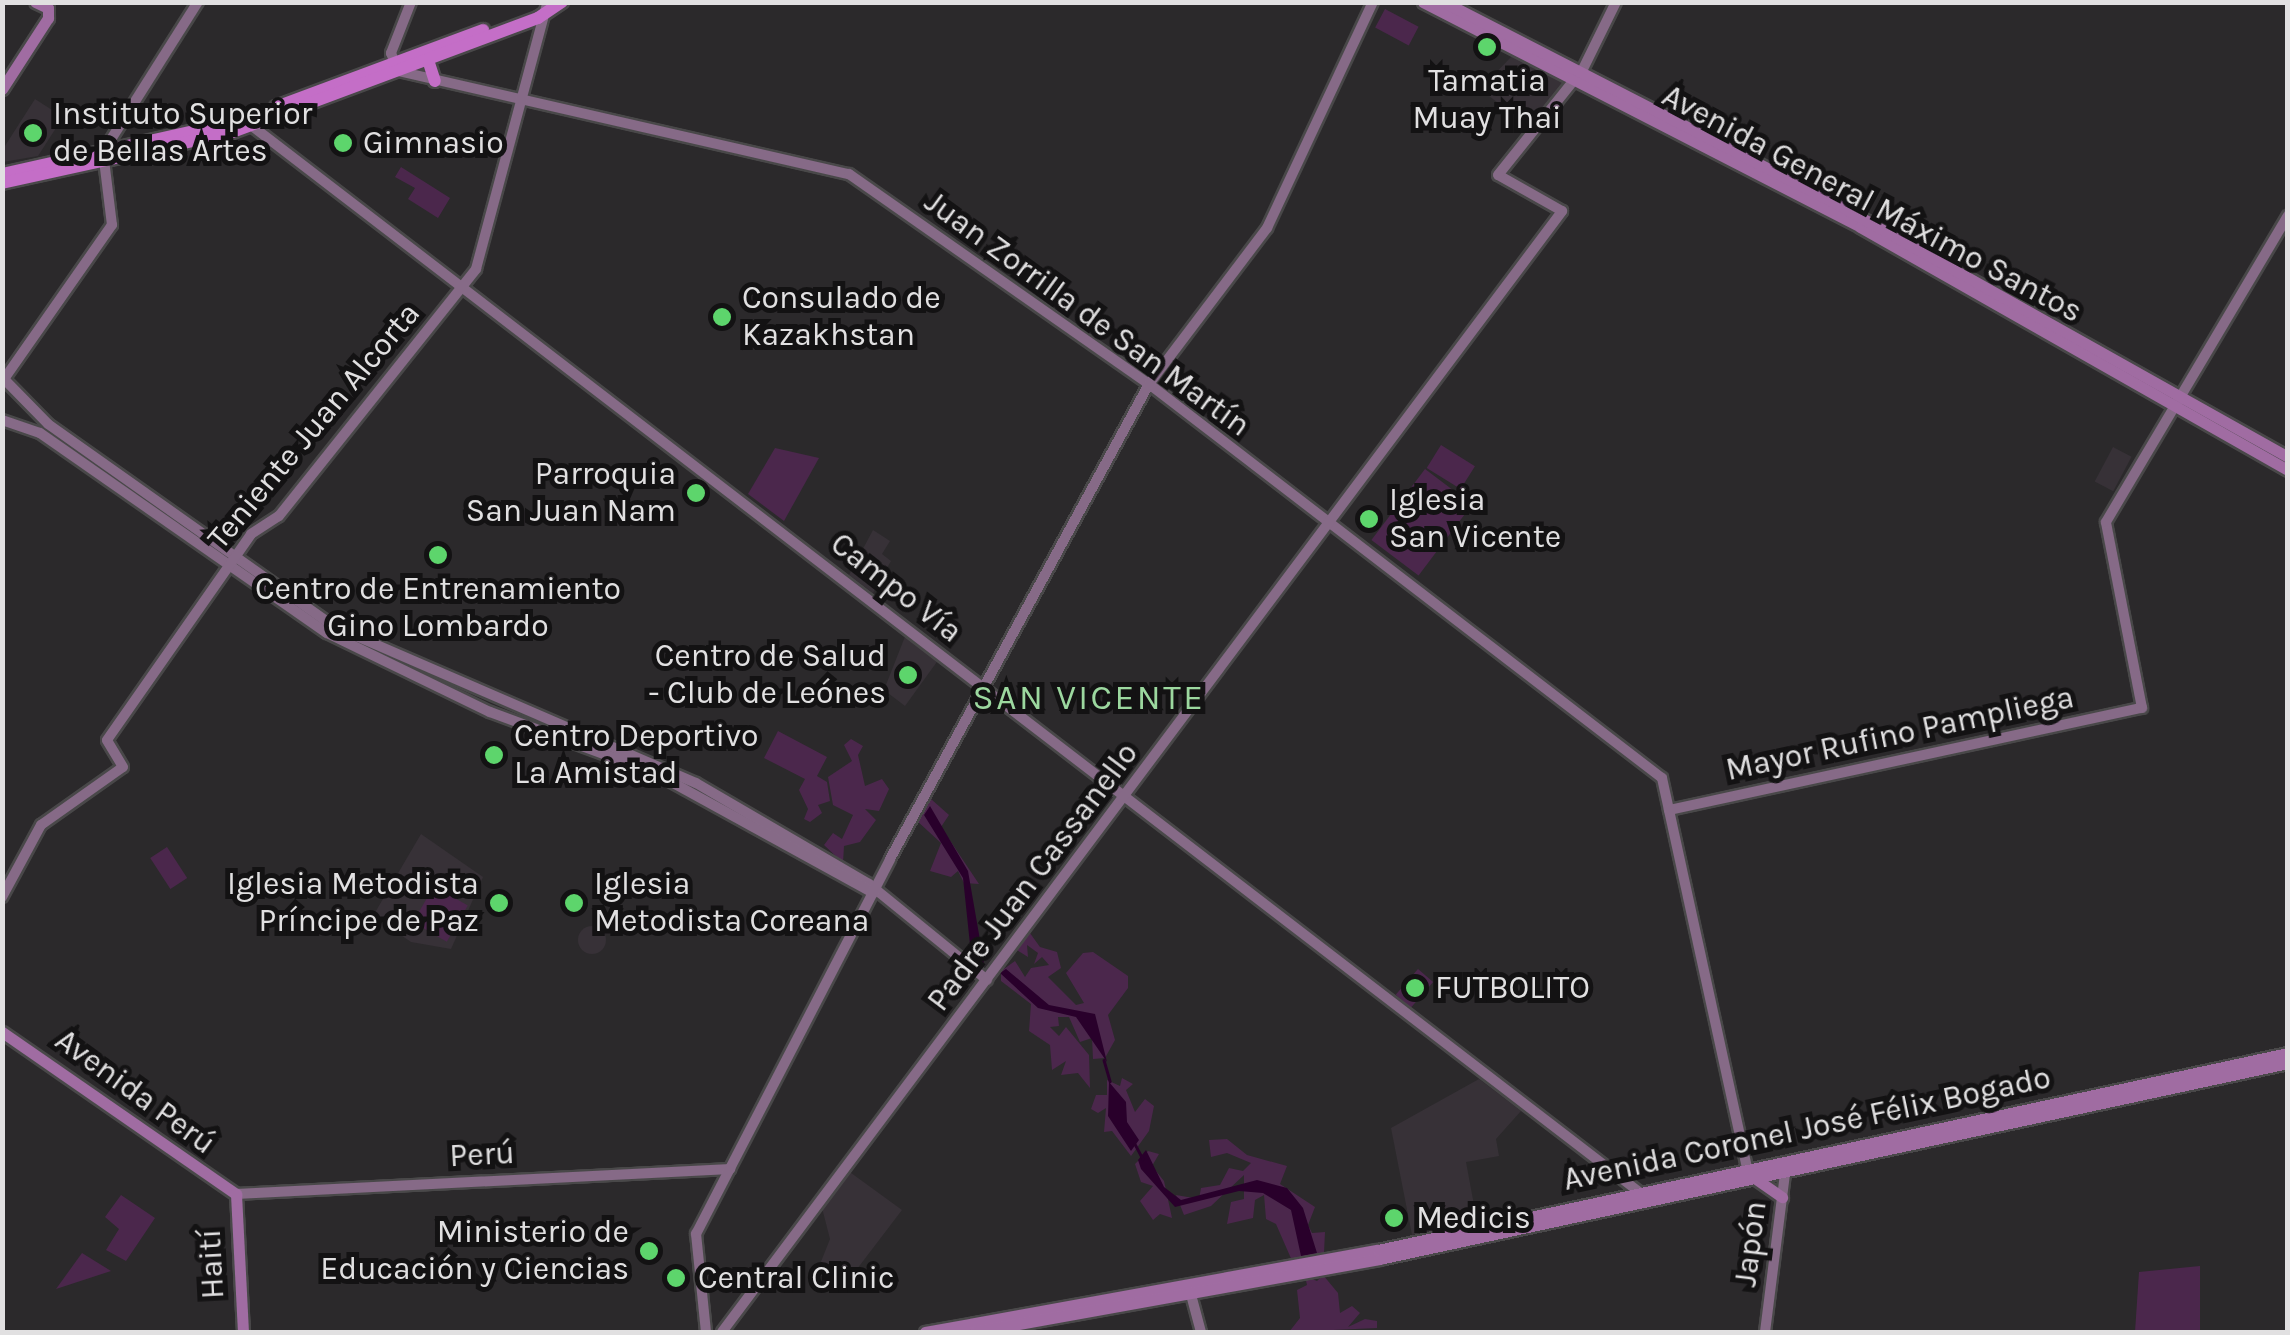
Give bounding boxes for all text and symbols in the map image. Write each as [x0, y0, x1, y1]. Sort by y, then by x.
marker: Tamatia Muay Thai [1476, 36, 1498, 58]
place label: Tamatia Muay Thai [1412, 63, 1562, 138]
street label: Avenida General Máximo Santos [1655, 77, 2089, 331]
place label: Instituto Superior de Bellas Artes [53, 96, 312, 171]
marker: Instituto Superior de Bellas Artes [22, 122, 44, 144]
place label: Gimnasio [363, 124, 504, 162]
marker: Gimnasio [332, 132, 354, 154]
street label: Juan Zorrilla de San Martín [917, 183, 1257, 445]
place label: Consulado de Kazakhstan [742, 280, 941, 355]
street label: Teniente Juan Alcorta [200, 295, 428, 557]
marker: Consulado de Kazakhstan [711, 306, 733, 328]
place label: Parroquia San Juan Nam [466, 456, 676, 531]
marker: Parroquia San Juan Nam [685, 482, 707, 504]
place label: Iglesia San Vicente [1389, 482, 1561, 557]
marker: Iglesia San Vicente [1358, 508, 1380, 530]
street label: Campo Vía [823, 525, 969, 651]
marker: Centro de Entrenamiento Gino Lombardo [427, 544, 449, 566]
place label: Centro de Entrenamiento Gino Lombardo [255, 571, 621, 646]
place label: Centro de Salud - Club de Leónes [648, 638, 886, 713]
marker: Centro de Salud - Club de Leónes [895, 662, 921, 688]
district label: SAN VICENTE [973, 677, 1205, 719]
street label: Mayor Rufino Pampliega [1723, 678, 2077, 790]
place label: Centro Deportivo La Amistad [514, 718, 758, 793]
street label: Padre Juan Cassanello [919, 735, 1147, 1019]
marker: Centro Deportivo La Amistad [483, 744, 505, 766]
place label: Iglesia Metodista Príncipe de Paz [227, 866, 479, 941]
place label: Iglesia Metodista Coreana [594, 866, 869, 941]
marker: Iglesia Metodista Príncipe de Paz [488, 892, 510, 914]
marker: Iglesia Metodista Coreana [563, 892, 585, 914]
place label: FUTBOLITO [1435, 969, 1590, 1007]
marker: FUTBOLITO [1404, 977, 1426, 999]
street label: Avenida Perú [48, 1021, 222, 1163]
street label: Avenida Coronel José Félix Bogado [1560, 1059, 2054, 1199]
street label: Perú [448, 1134, 516, 1176]
place label: Medicis [1416, 1199, 1531, 1237]
street label: Japón [1727, 1199, 1775, 1289]
marker: Medicis [1381, 1205, 1407, 1231]
place label: Ministerio de Educación y Ciencias [320, 1214, 629, 1289]
street label: Haití [191, 1228, 233, 1300]
marker: Ministerio de Educación y Ciencias [638, 1240, 660, 1262]
place label: Central Clinic [698, 1259, 895, 1297]
marker: Central Clinic [663, 1265, 689, 1291]

